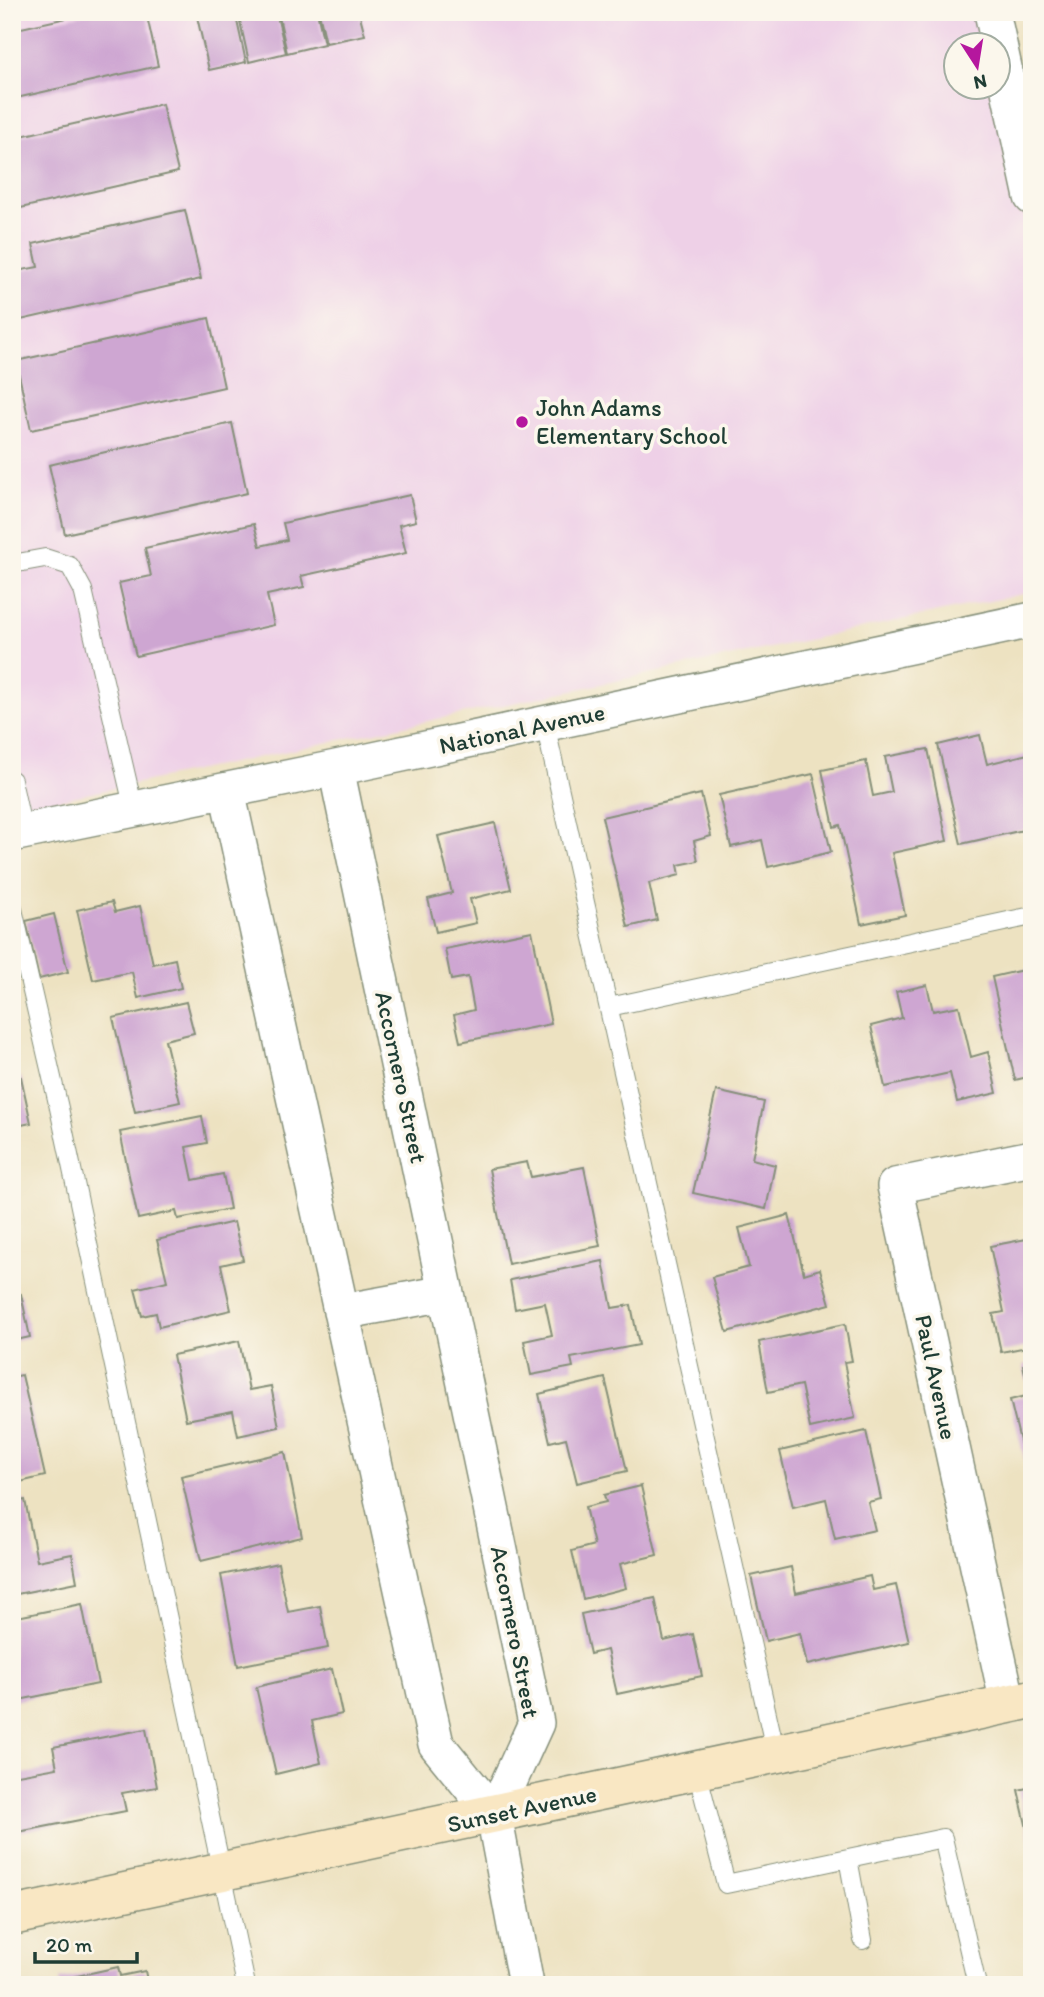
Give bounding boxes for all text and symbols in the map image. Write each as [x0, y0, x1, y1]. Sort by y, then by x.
north arrow [942, 32, 1012, 102]
text: N [972, 70, 989, 95]
place label: John Adams Elementary School [536, 393, 728, 450]
marker: John Adams Elementary School [514, 414, 530, 430]
street label: National Avenue [436, 697, 607, 760]
street label: Accornero Street [369, 988, 434, 1165]
street label: Paul Avenue [909, 1312, 964, 1442]
street label: Accornero Street [485, 1543, 546, 1720]
street label: Sunset Avenue [445, 1779, 599, 1838]
scale bar [35, 1920, 136, 1964]
text: 20 m [46, 1932, 93, 1957]

